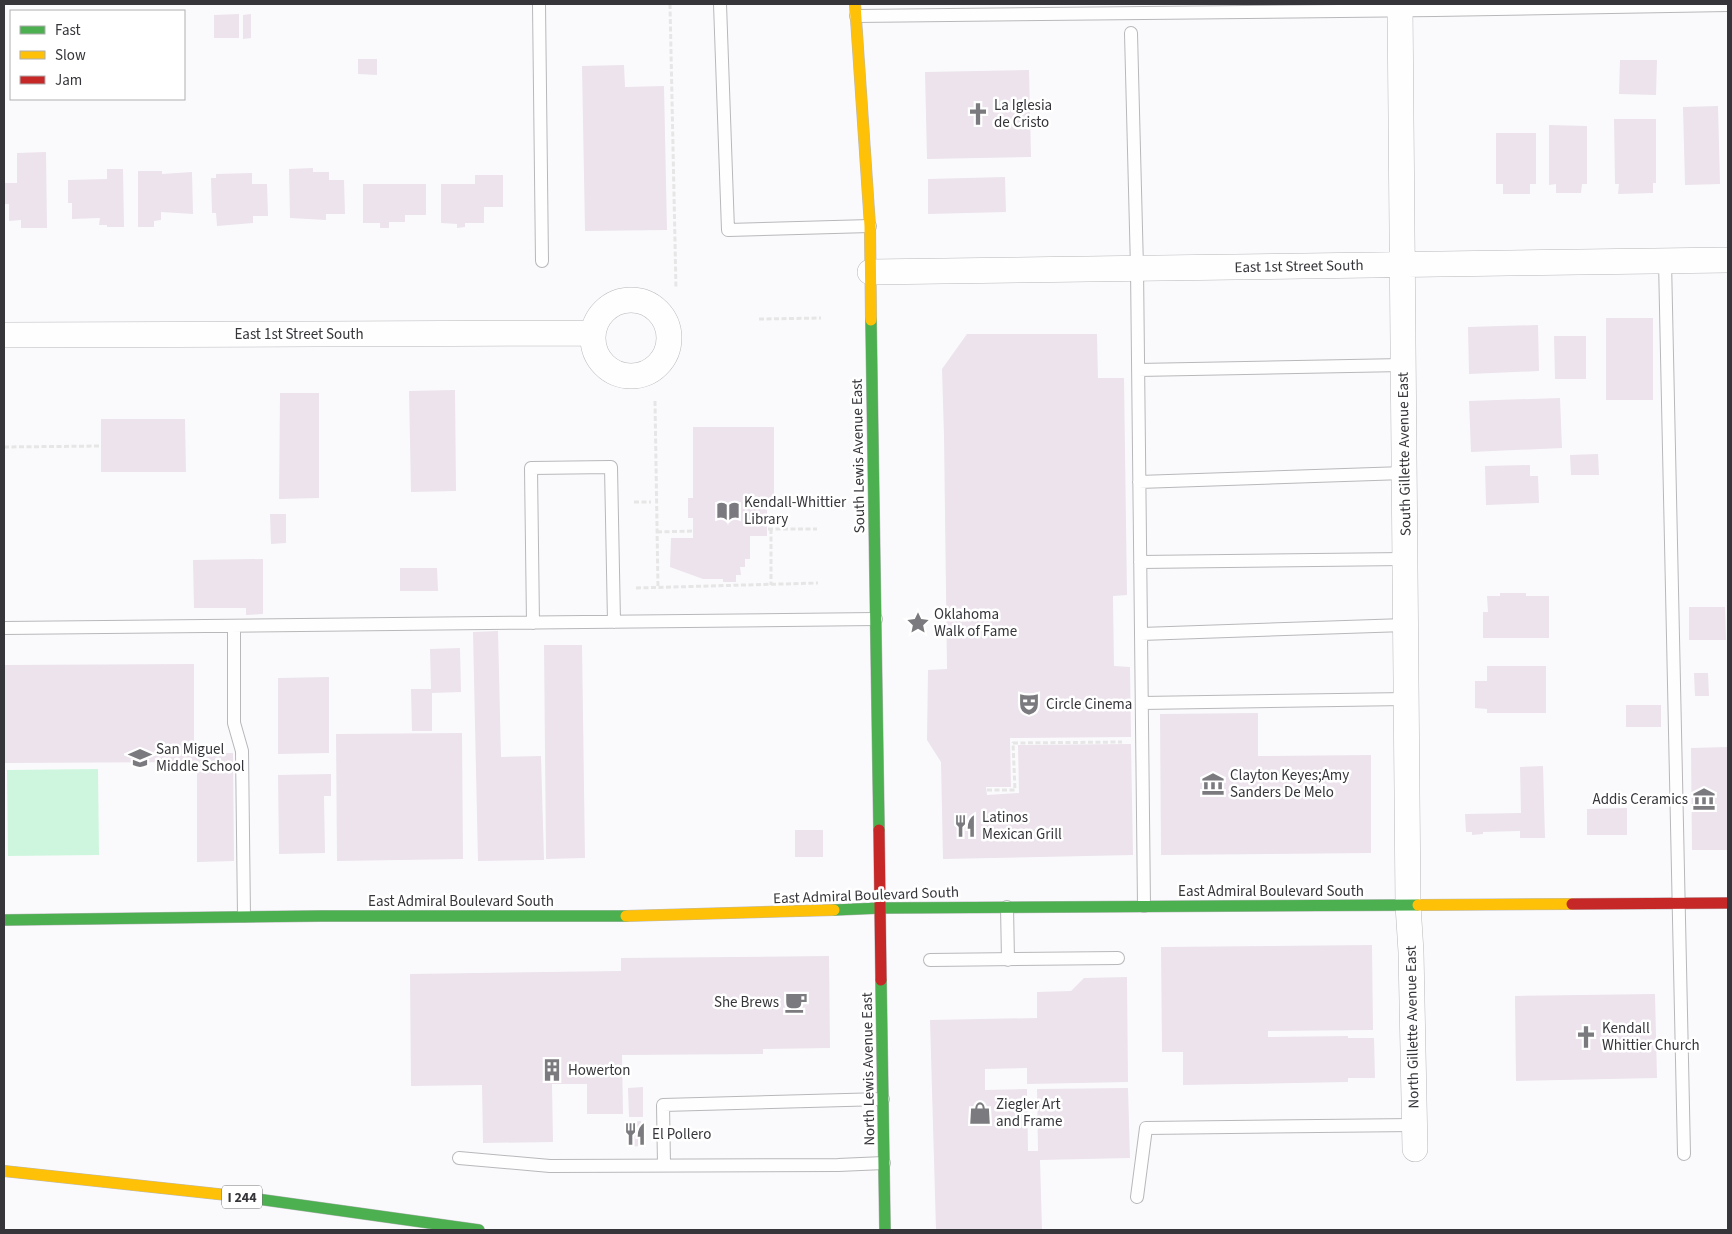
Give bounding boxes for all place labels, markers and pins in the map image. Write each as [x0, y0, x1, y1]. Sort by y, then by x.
place label: La Iglesia de Cristo [994, 95, 1052, 133]
church icon: La Iglesia de Cristo [965, 101, 991, 127]
place label: Kendall-Whittier Library [744, 492, 847, 530]
library icon: Kendall-Whittier Library [715, 498, 741, 524]
place label: Oklahoma Walk of Fame [934, 604, 1017, 642]
place icon: Oklahoma Walk of Fame [905, 610, 931, 636]
theatre icon: Circle Cinema [1016, 691, 1042, 717]
place label: Circle Cinema [1046, 694, 1132, 715]
place label: San Miguel Middle School [156, 739, 245, 777]
school or university icon: San Miguel Middle School [127, 745, 153, 771]
place label: Clayton Keyes;Amy Sanders De Melo [1230, 765, 1349, 803]
museum icon: Clayton Keyes;Amy Sanders De Melo [1200, 771, 1226, 797]
museum icon: Addis Ceramics [1691, 786, 1717, 812]
place label: Addis Ceramics [1593, 789, 1688, 810]
place label: Latinos Mexican Grill [982, 807, 1062, 845]
restaurant icon: Latinos Mexican Grill [952, 813, 978, 839]
cafe icon: She Brews [783, 989, 809, 1015]
place label: She Brews [714, 992, 779, 1013]
place label: Kendall Whittier Church [1602, 1018, 1700, 1056]
church icon: Kendall Whittier Church [1573, 1024, 1599, 1050]
building icon: Howerton [539, 1057, 565, 1083]
place label: Howerton [568, 1060, 630, 1081]
place label: Ziegler Art and Frame [996, 1094, 1063, 1132]
shop icon: Ziegler Art and Frame [967, 1100, 993, 1126]
restaurant icon: El Pollero [622, 1121, 648, 1147]
place label: El Pollero [652, 1124, 711, 1145]

